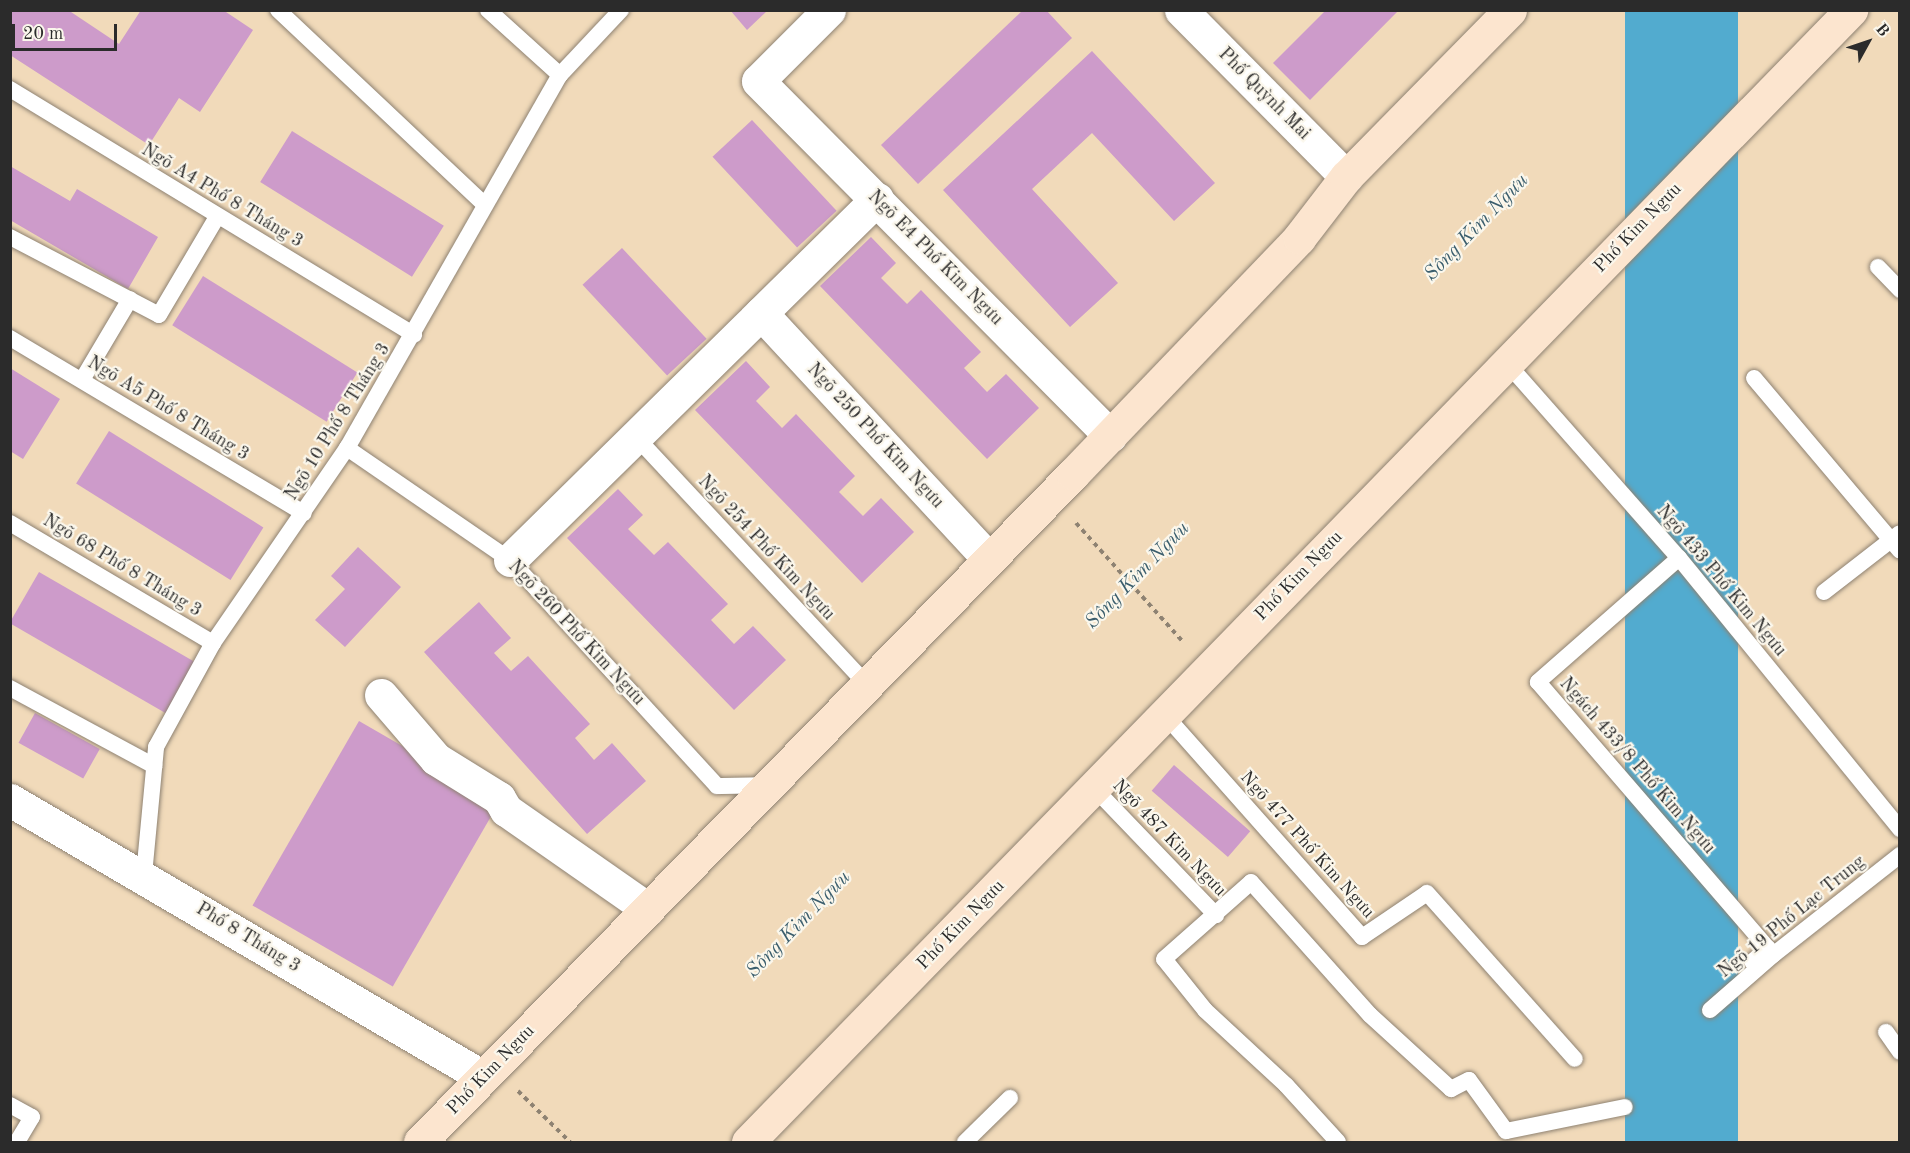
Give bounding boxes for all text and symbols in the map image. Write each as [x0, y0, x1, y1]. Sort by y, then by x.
scale bar [15, 12, 120, 50]
north arrow [1838, 12, 1898, 72]
text: B [1872, 21, 1892, 40]
text: 20 m [23, 25, 63, 43]
street label: Phố Quỳnh Mai [1214, 44, 1314, 144]
street label: Ngõ A4 Phố 8 Tháng 3 [137, 139, 307, 253]
water label: Sông Kim Ngưu [1420, 169, 1534, 287]
street label: Phố Kim Ngưu [1590, 179, 1686, 277]
street label: Ngõ E4 Phố Kim Ngưu [863, 186, 1007, 330]
street label: Ngõ 10 Phố 8 Tháng 3 [281, 339, 395, 505]
street label: Ngõ A5 Phố 8 Tháng 3 [83, 352, 253, 466]
street label: Ngõ 250 Phố Kim Ngưu [802, 359, 948, 513]
street label: Ngõ 254 Phố Kim Ngưu [693, 471, 839, 625]
street label: Ngõ 433 Phố Kim Ngưu [1651, 501, 1791, 661]
street label: Ngõ 68 Phố 8 Tháng 3 [39, 510, 205, 622]
water label: Sông Kim Ngưu [1081, 517, 1195, 635]
street label: Phố Kim Ngưu [1251, 527, 1347, 625]
street label: Ngõ 260 Phố Kim Ngưu [503, 556, 649, 710]
street label: Ngách 433/8 Phố Kim Ngưu [1554, 673, 1720, 859]
street label: Ngõ 477 Phố Kim Ngưu [1235, 767, 1379, 923]
street label: Ngõ 487 Kim Ngưu [1108, 775, 1230, 901]
street label: Ngõ 19 Phố Lạc Trung [1714, 851, 1870, 983]
water label: Sông Kim Ngưu [742, 866, 856, 984]
street label: Phố Kim Ngưu [913, 876, 1009, 974]
street label: Phố 8 Tháng 3 [192, 898, 304, 978]
street label: Phố Kim Ngưu [443, 1021, 539, 1119]

